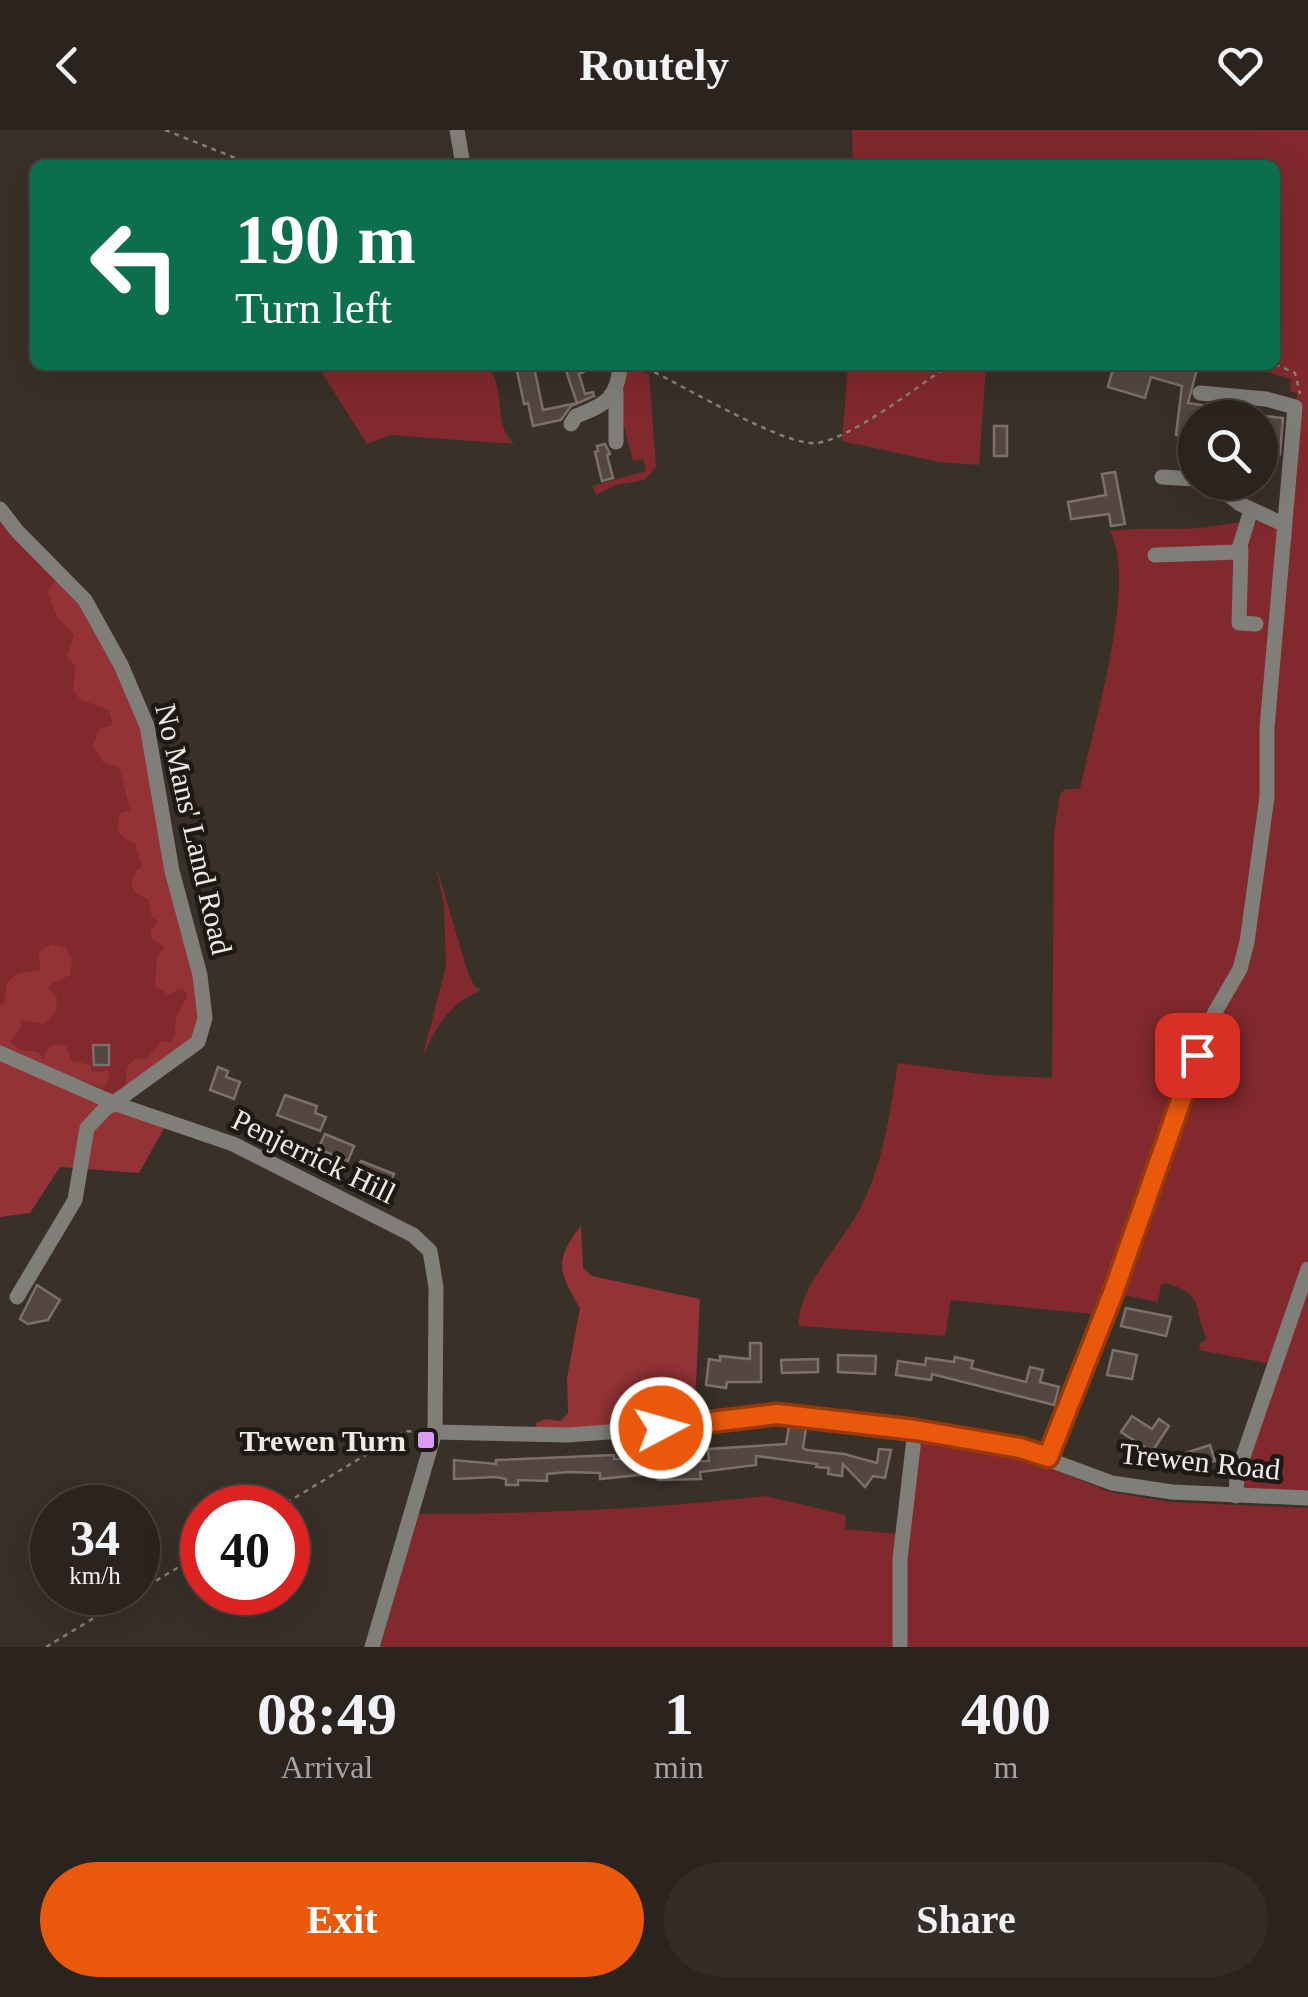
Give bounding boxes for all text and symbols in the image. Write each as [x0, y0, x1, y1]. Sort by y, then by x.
icon: back [40, 38, 95, 93]
icon: heart [1213, 38, 1268, 93]
text: Routely [579, 40, 729, 90]
icon: left [70, 200, 200, 330]
text: 190 m [235, 201, 416, 278]
text: Turn left [235, 283, 392, 333]
map controls [1178, 400, 1278, 500]
button: search [1178, 400, 1278, 500]
street label: No Mans' Land Road [149, 700, 239, 958]
pin [1155, 1013, 1240, 1098]
icon: arrive [1170, 1028, 1225, 1083]
street label: Penjerrick Hill [227, 1102, 401, 1210]
position arrow [609, 1376, 713, 1480]
place label: Trewen Turn [240, 1424, 406, 1457]
marker: Trewen Turn [415, 1429, 437, 1451]
street label: Trewen Road [1118, 1436, 1282, 1486]
speed limit sign: 40 [180, 1485, 310, 1615]
text: 34 [70, 1510, 120, 1566]
text: km/h [69, 1562, 121, 1589]
text: 08:49 [257, 1681, 397, 1747]
text: 1 [664, 1681, 694, 1747]
text: 400 [961, 1681, 1051, 1747]
text: Arrival [281, 1749, 373, 1785]
text: min [654, 1749, 704, 1785]
text: m [993, 1749, 1018, 1785]
button: Exit [40, 1862, 644, 1977]
button: Share [664, 1862, 1268, 1977]

